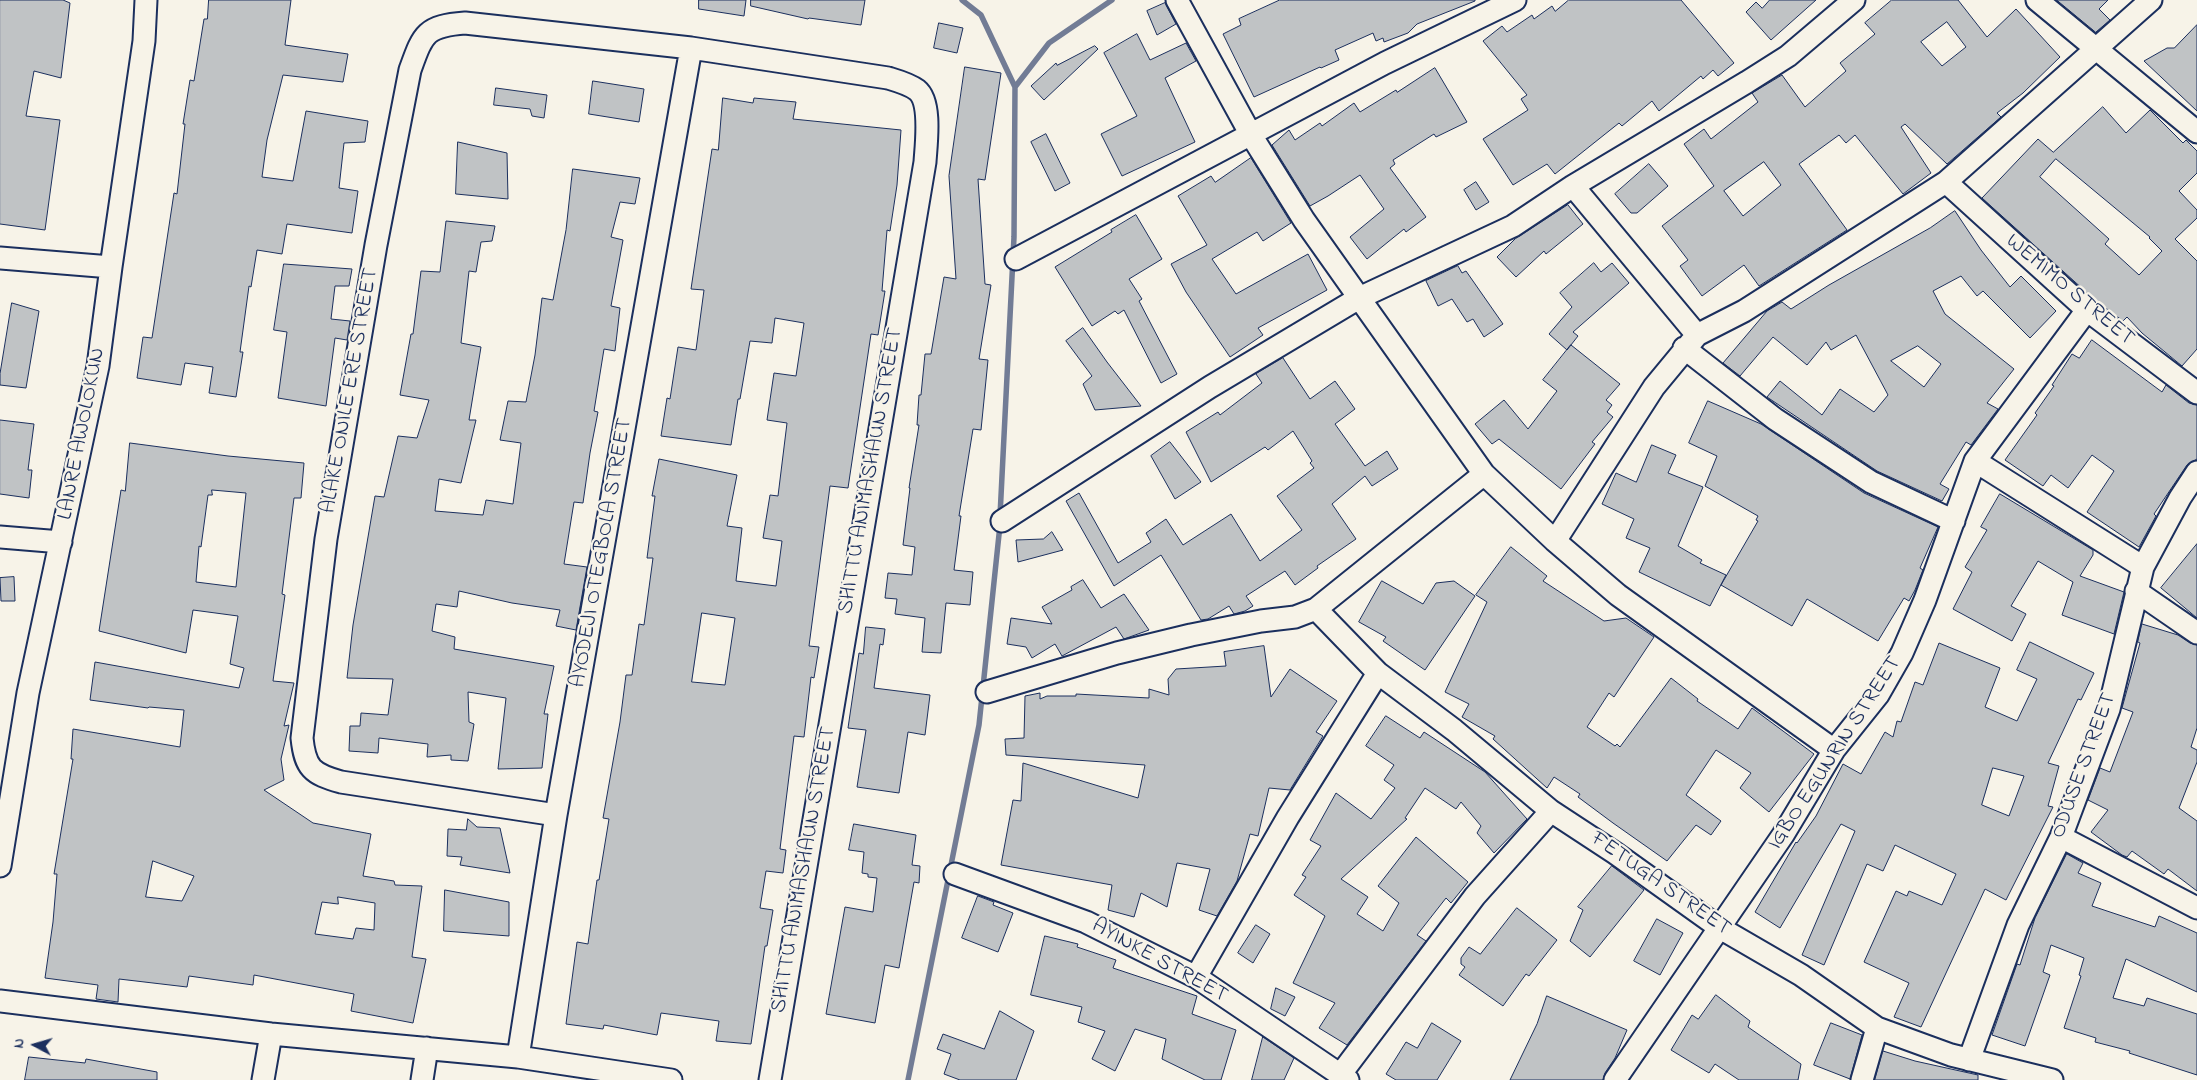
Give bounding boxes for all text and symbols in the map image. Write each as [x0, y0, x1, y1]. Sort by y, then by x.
street label: WEMIMO STREET [1999, 229, 2139, 353]
street label: ALAKE ONILE ERE STREET [316, 266, 386, 516]
street label: SHITTU ANIMASHAUN STREET [834, 326, 910, 616]
street label: LANRE AWOLOKUN [53, 346, 113, 522]
street label: AYODEJI OTEGBOLA STREET [566, 416, 640, 690]
street label: IGBO EGUNRIN STREET [1764, 652, 1908, 856]
street label: ODUSE STREET [2047, 690, 2123, 842]
street label: SHITTU ANIMASHAUN STREET [767, 725, 843, 1015]
street label: FETUGA STREET [1585, 827, 1735, 943]
street label: AYINKE STREET [1086, 914, 1232, 1010]
north arrow [10, 1020, 60, 1070]
text: N [9, 1038, 31, 1049]

